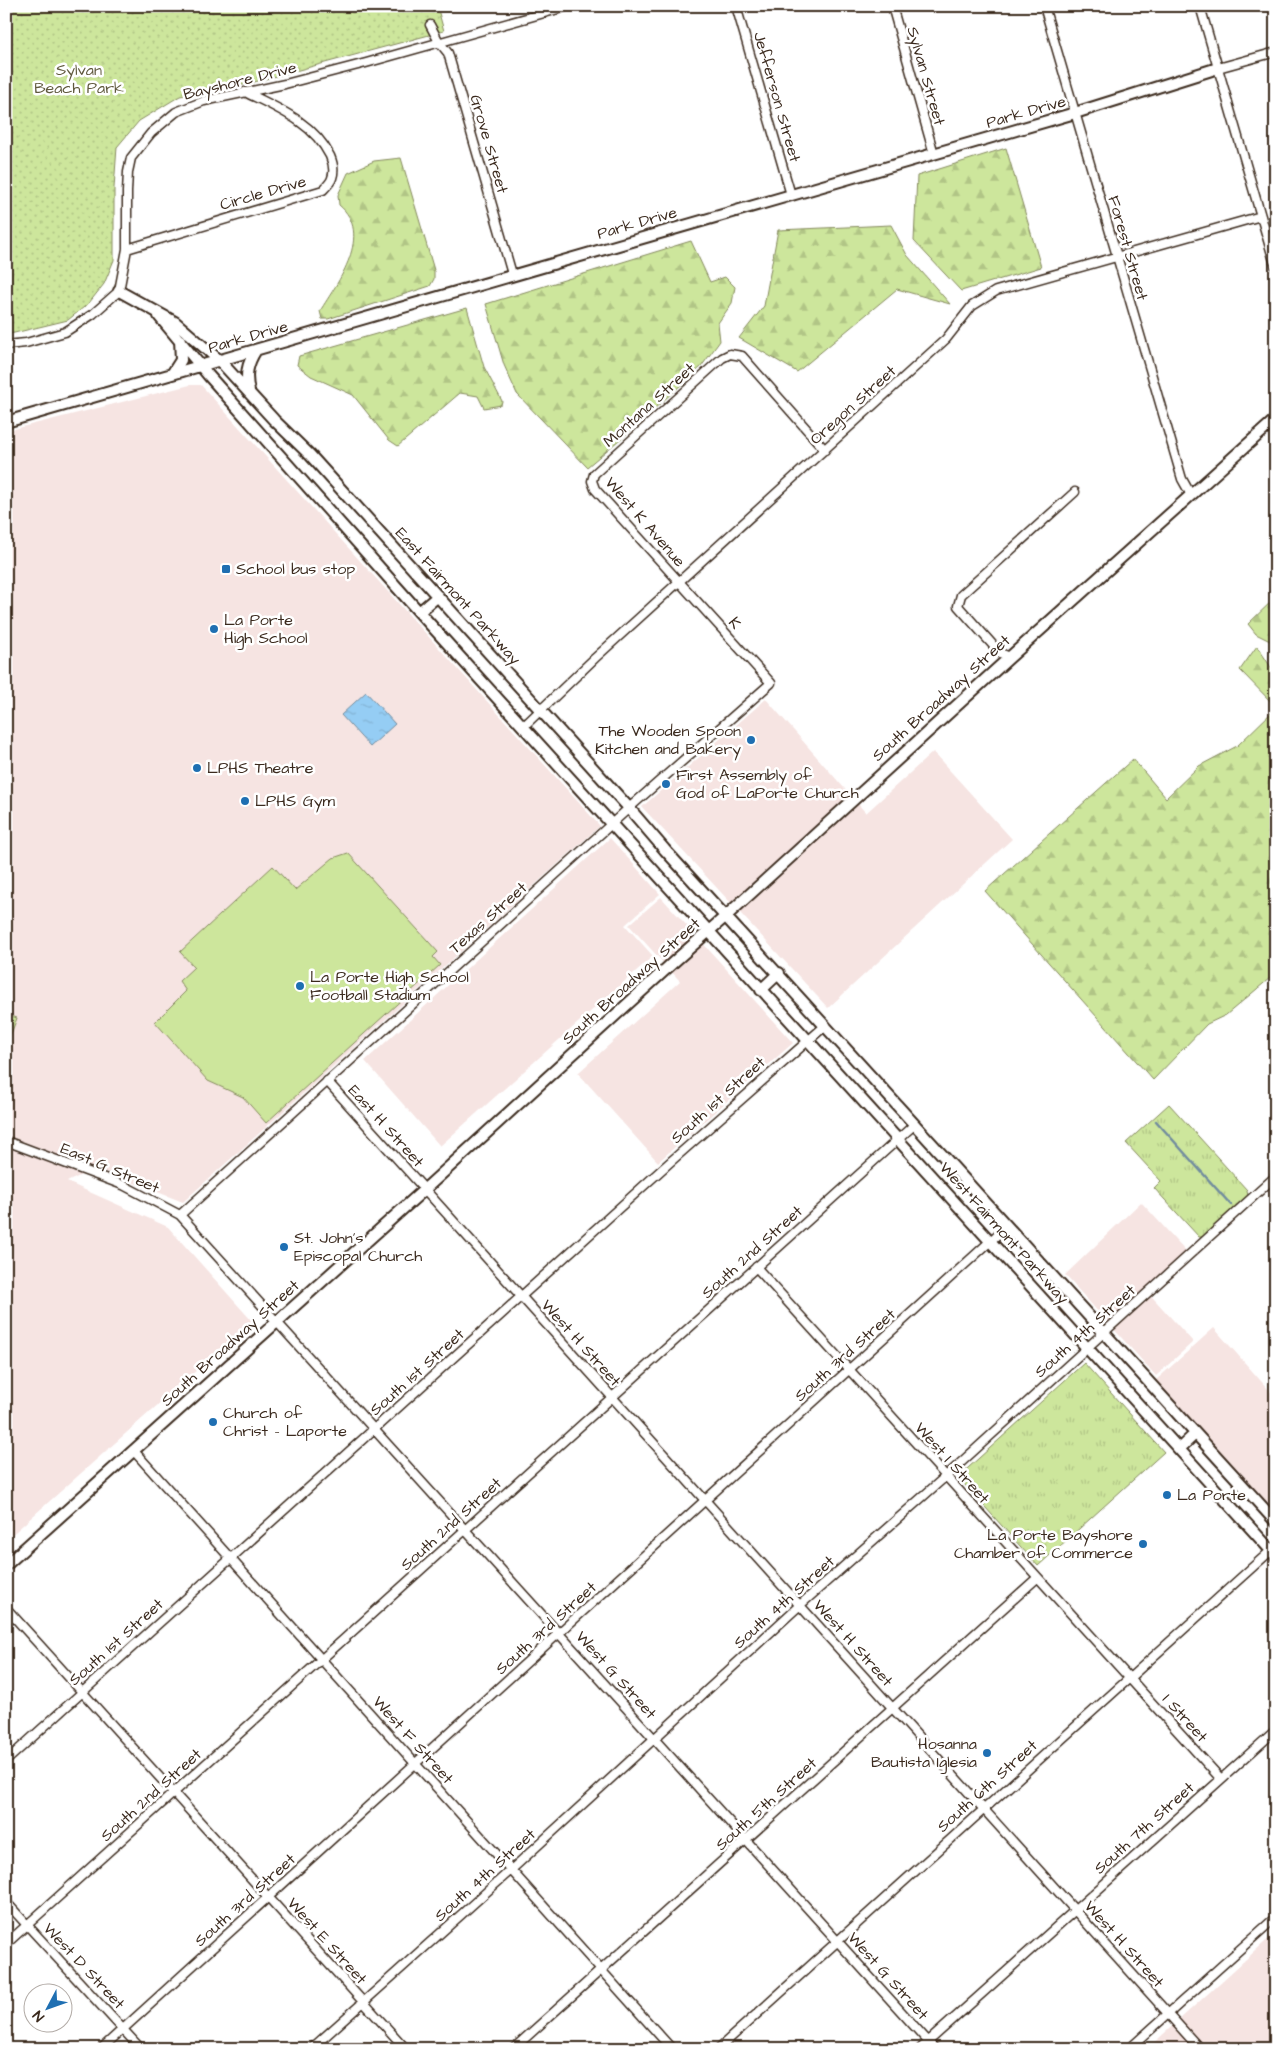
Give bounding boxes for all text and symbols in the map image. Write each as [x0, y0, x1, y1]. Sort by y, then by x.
street label: Sylvan Street [900, 24, 951, 129]
street label: Jefferson Street [748, 29, 806, 165]
street label: Bayshore Drive [181, 56, 299, 107]
park label: Sylvan Beach Park [34, 59, 124, 99]
street label: Park Drive [984, 90, 1069, 134]
street label: Grove Street [464, 92, 514, 196]
street label: Circle Drive [217, 170, 309, 216]
street label: Forest Street [1103, 193, 1154, 303]
street label: Park Drive [595, 201, 680, 245]
street label: Park Drive [206, 315, 291, 359]
street label: Montana Street [598, 357, 700, 452]
street label: Oregon Street [805, 360, 902, 450]
street label: West K Avenue [600, 472, 690, 572]
street label: East Fairmont Parkway [389, 522, 526, 670]
place label: School bus stop [236, 558, 355, 580]
marker: School bus stop [220, 563, 232, 575]
place label: La Porte High School [224, 609, 308, 650]
street label: K [724, 612, 747, 634]
marker: La Porte High School [208, 623, 220, 635]
street label: South Broadway Street [867, 629, 1016, 767]
place label: The Wooden Spoon Kitchen and Bakery [595, 720, 741, 761]
marker: The Wooden Spoon Kitchen and Bakery [745, 734, 757, 746]
place label: LPHS Theatre [207, 757, 314, 779]
marker: LPHS Theatre [191, 762, 203, 774]
place label: First Assembly of God of LaPorte Church [676, 764, 859, 804]
marker: First Assembly of God of LaPorte Church [660, 778, 672, 790]
place label: LPHS Gym [255, 790, 336, 813]
marker: LPHS Gym [239, 795, 251, 807]
street label: Texas Street [444, 877, 532, 959]
street label: South Broadway Street [557, 912, 706, 1050]
place label: La Porte High School Football Stadium [310, 966, 469, 1006]
marker: La Porte High School Football Stadium [294, 980, 306, 992]
street label: South 1st Street [666, 1051, 771, 1148]
street label: East H Street [343, 1080, 429, 1172]
street label: East G Street [57, 1137, 163, 1199]
street label: West Fairmont Parkway [933, 1157, 1074, 1310]
street label: South 2nd Street [697, 1200, 808, 1303]
place label: St. John's Episcopal Church [294, 1227, 422, 1267]
marker: St. John's Episcopal Church [278, 1241, 290, 1253]
street label: South Broadway Street [156, 1274, 305, 1412]
street label: South 4th Street [1030, 1279, 1141, 1382]
street label: West H Street [536, 1295, 626, 1392]
street label: South 3rd Street [790, 1303, 901, 1406]
street label: South 1st Street [365, 1323, 470, 1420]
place label: Church of Christ - Laporte [223, 1402, 347, 1442]
marker: Church of Christ - Laporte [207, 1416, 219, 1428]
street label: West I Street [909, 1417, 995, 1509]
street label: South 2nd Street [396, 1472, 507, 1575]
place label: La Porte [1177, 1484, 1246, 1506]
marker: La Porte [1161, 1489, 1173, 1501]
place label: La Porte Bayshore Chamber of Commerce [954, 1524, 1133, 1564]
marker: La Porte Bayshore Chamber of Commerce [1137, 1538, 1149, 1550]
street label: South 4th Street [729, 1550, 840, 1653]
street label: South 3rd Street [491, 1576, 602, 1679]
street label: South 1st Street [64, 1593, 169, 1690]
street label: West H Street [808, 1595, 898, 1692]
street label: West G Street [571, 1626, 662, 1724]
street label: I Street [1157, 1689, 1213, 1747]
street label: West F Street [368, 1691, 459, 1789]
place label: Hosanna Bautista Iglesia [871, 1733, 977, 1774]
street label: South 6th Street [932, 1735, 1042, 1837]
street label: South 2nd Street [96, 1743, 207, 1846]
marker: Hosanna Bautista Iglesia [981, 1747, 993, 1759]
street label: South 5th Street [710, 1752, 822, 1856]
street label: South 7th Street [1089, 1777, 1199, 1879]
street label: South 4th Street [430, 1823, 541, 1926]
street label: South 3rd Street [190, 1848, 301, 1951]
street label: West E Street [282, 1893, 372, 1990]
street label: West H Street [1079, 1896, 1169, 1993]
street label: West D Street [38, 1918, 130, 2014]
street label: West G Street [843, 1927, 934, 2025]
north arrow [22, 1982, 72, 2032]
text: N [28, 2006, 49, 2026]

